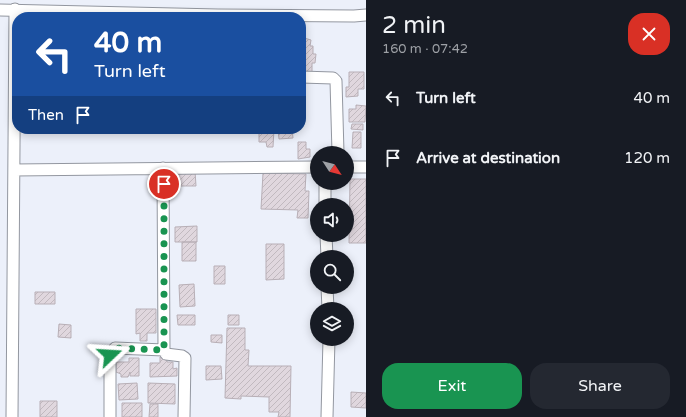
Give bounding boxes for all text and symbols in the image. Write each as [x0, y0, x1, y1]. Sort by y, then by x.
text: 2 min [382, 11, 446, 40]
button: close [628, 13, 670, 55]
text: 40 m [94, 26, 162, 60]
icon: left [28, 28, 80, 80]
text: 160 m · 07:42 [382, 41, 468, 57]
text: Turn left [94, 60, 166, 82]
icon: left [382, 87, 404, 109]
text: Turn left [416, 89, 476, 107]
text: 40 m [633, 89, 670, 107]
icon: arrive [72, 104, 94, 126]
text: Then [28, 106, 64, 124]
north arrow [310, 146, 354, 190]
map controls [310, 146, 354, 346]
icon: arrive [382, 147, 404, 169]
text: Arrive at destination [416, 149, 560, 167]
text: 120 m [624, 149, 670, 167]
pin [147, 167, 181, 201]
icon: arrive [153, 173, 175, 195]
button: sound [310, 198, 354, 242]
button: search [310, 250, 354, 294]
button: layers [310, 302, 354, 346]
position arrow [89, 334, 131, 376]
button: Exit [382, 363, 522, 409]
button: Share [530, 363, 670, 409]

